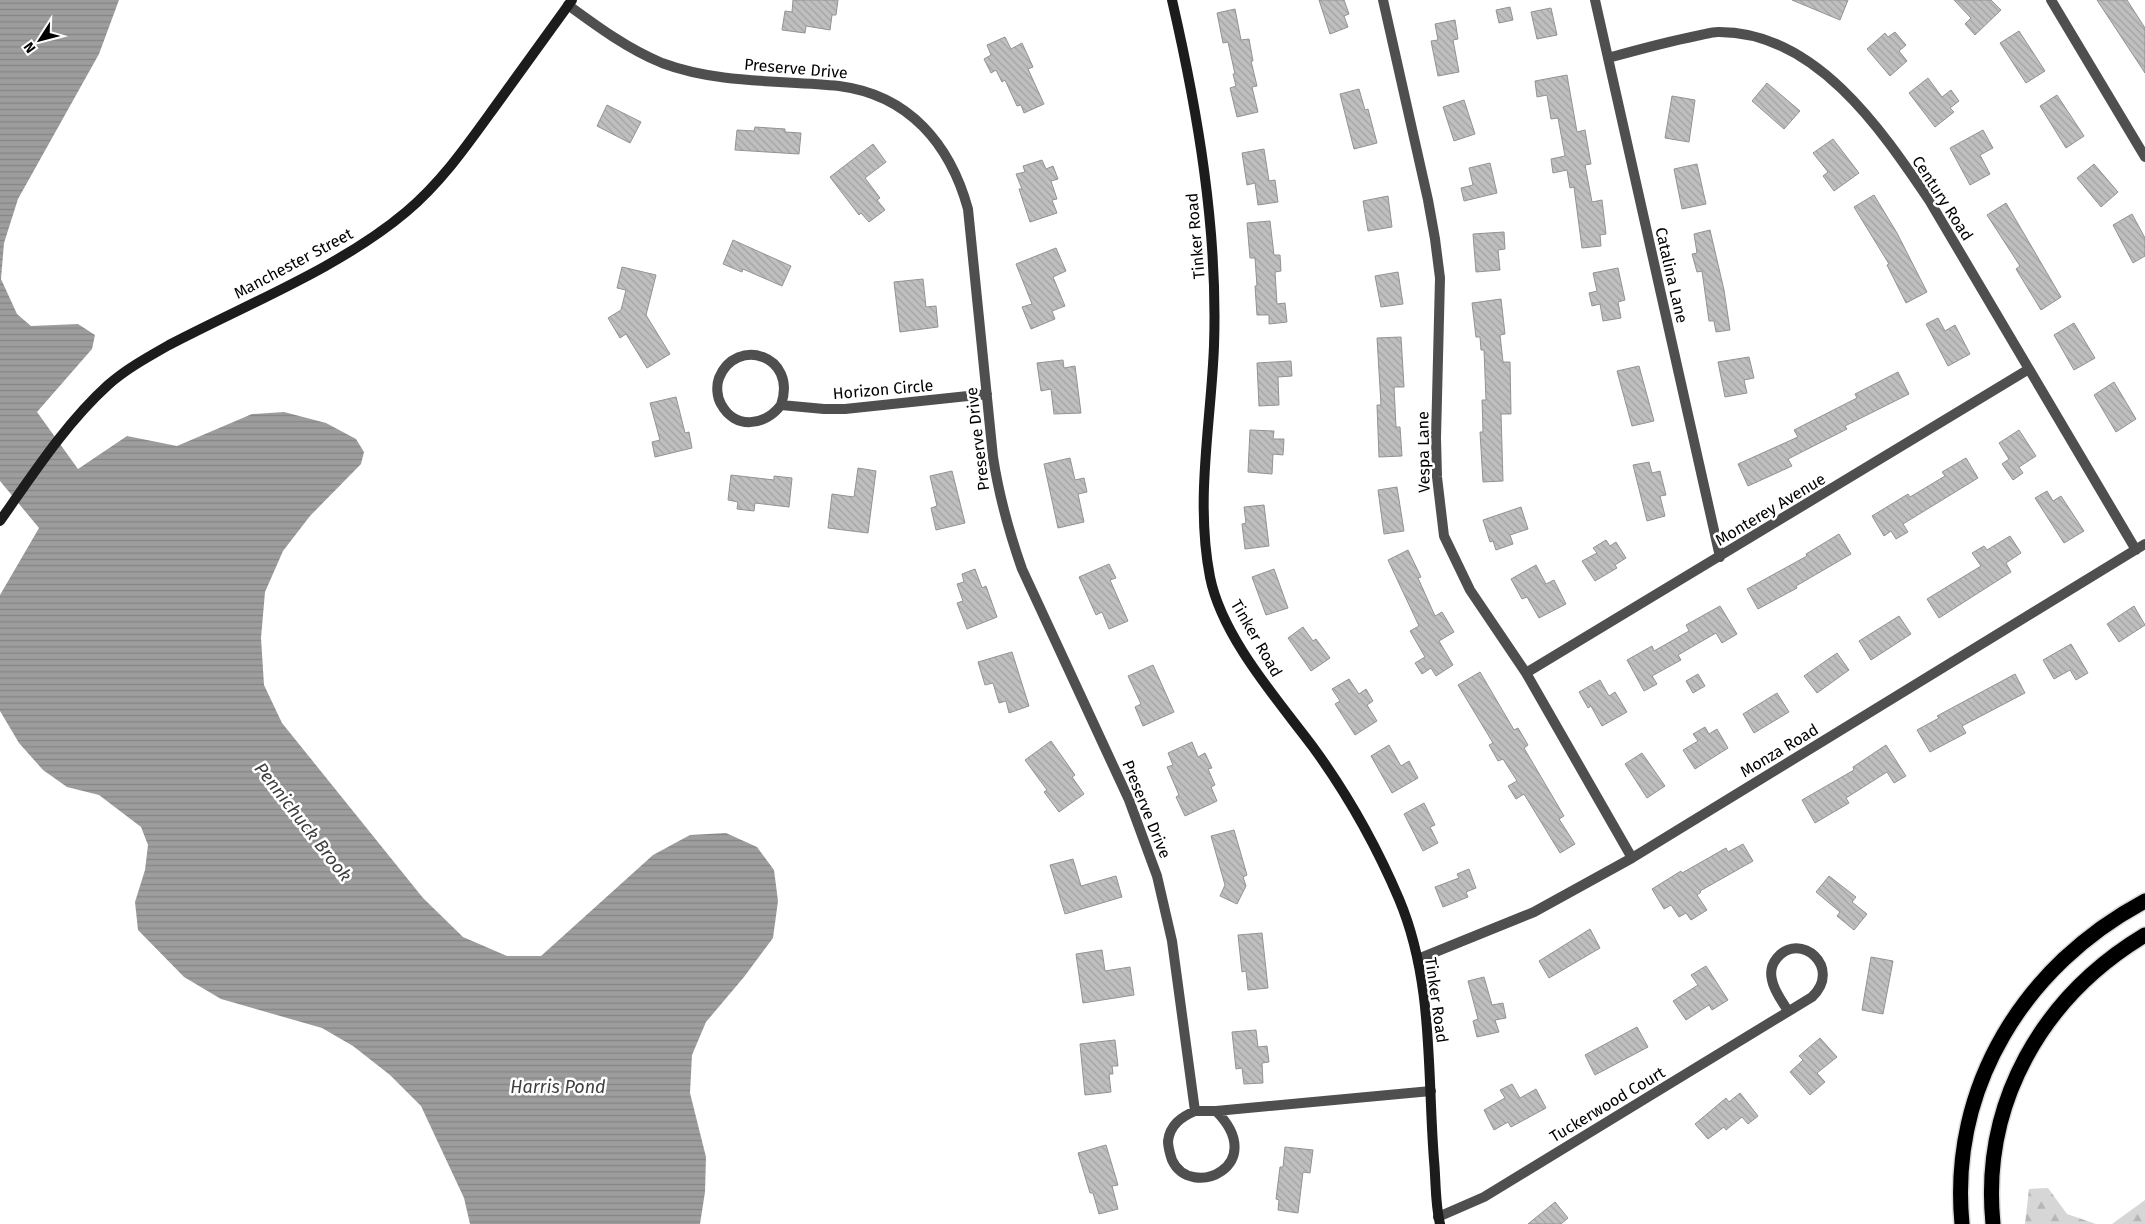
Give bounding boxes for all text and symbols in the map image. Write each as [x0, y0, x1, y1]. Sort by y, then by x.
north arrow [15, 15, 65, 65]
text: N [20, 39, 39, 56]
street label: Preserve Drive [743, 54, 849, 82]
street label: Century Road [1908, 152, 1977, 244]
street label: Tinker Road [1182, 192, 1209, 280]
street label: Manchester Street [231, 224, 356, 303]
street label: Catalina Lane [1651, 225, 1692, 325]
street label: Horizon Circle [832, 376, 934, 403]
street label: Preserve Drive [962, 386, 993, 492]
street label: Vespa Lane [1413, 411, 1434, 493]
street label: Monterey Avenue [1712, 469, 1829, 550]
street label: Tinker Road [1227, 596, 1286, 680]
street label: Monza Road [1737, 720, 1822, 781]
street label: Preserve Drive [1118, 757, 1175, 861]
water label: Pennichuck Brook [250, 758, 356, 886]
street label: Tinker Road [1421, 956, 1452, 1044]
street label: Tuckerwood Court [1546, 1063, 1668, 1146]
water label: Harris Pond [510, 1076, 606, 1098]

